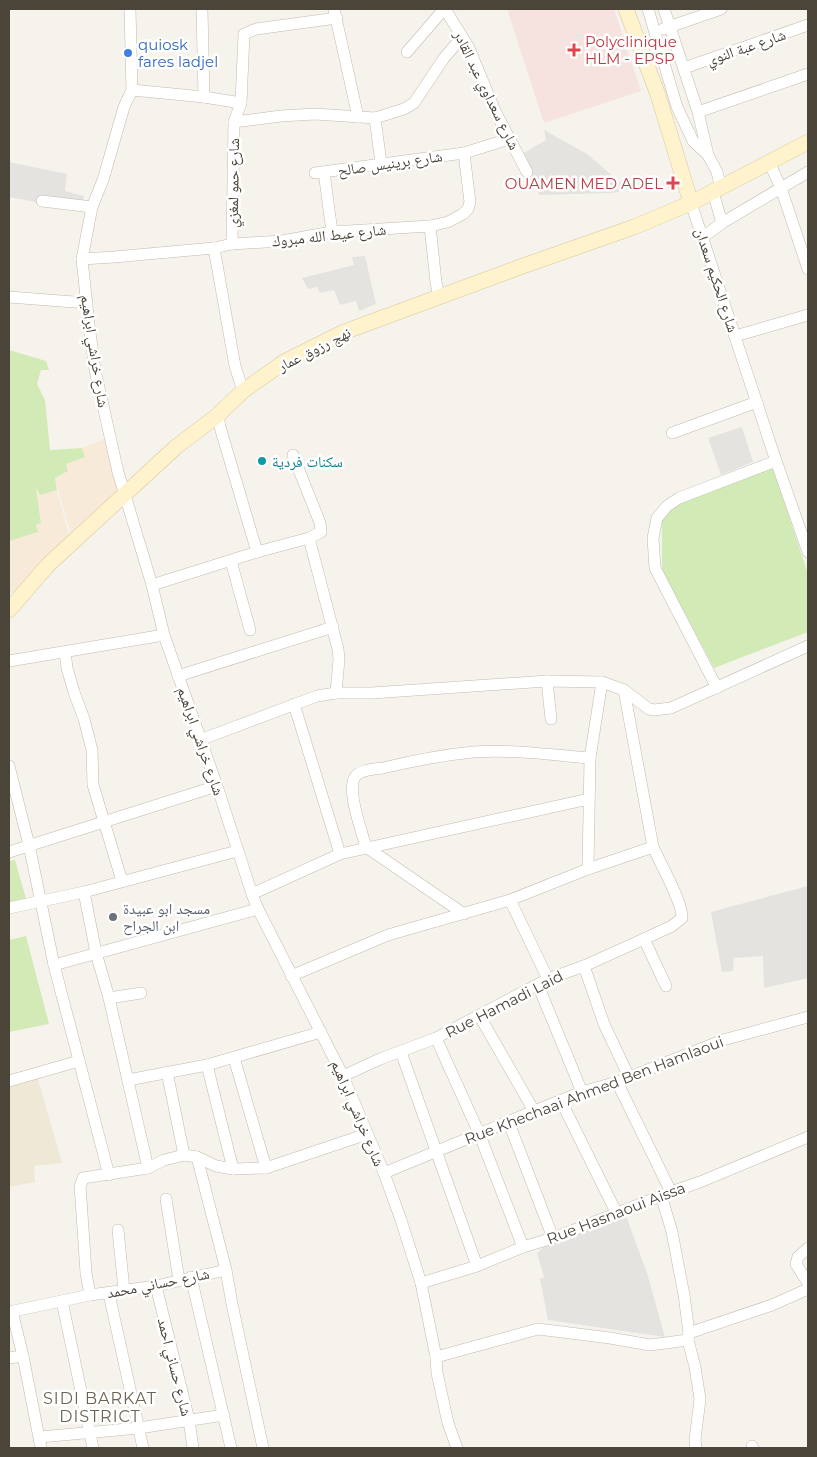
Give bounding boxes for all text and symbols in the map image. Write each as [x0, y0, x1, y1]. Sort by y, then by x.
street label: شارع عبة النوي [704, 25, 789, 72]
street label: شارع سعداوي عبد القادر [447, 26, 524, 154]
place label: Polyclinique HLM - EPSP [585, 32, 677, 68]
place label: quiosk fares ladjel [138, 35, 218, 71]
marker: Polyclinique HLM - EPSP [567, 43, 581, 57]
marker: quiosk fares ladjel [122, 47, 134, 59]
street label: شارع حمو لمغزي [223, 138, 246, 228]
street label: شارع برينيس صالح [336, 146, 444, 181]
place label: OUAMEN MED ADEL [505, 174, 663, 193]
marker: OUAMEN MED ADEL [667, 177, 679, 189]
street label: شارع عيط الله مبروك [271, 220, 387, 251]
street label: شارع الحكيم سعدان [690, 225, 743, 335]
street label: شارع خراشي ابراهيم [74, 293, 113, 409]
street label: نهج رزوق عمار [273, 323, 354, 377]
place label: سكنات فردية [272, 452, 343, 471]
marker: سكنات فردية [256, 455, 268, 467]
street label: شارع خراشي ابراهيم [171, 684, 229, 799]
place label: مسجد ابو عبيدة ابن الجراح [123, 899, 210, 936]
marker: مسجد ابو عبيدة ابن الجراح [107, 911, 119, 923]
street label: Rue Hamadi Laid [442, 966, 566, 1042]
street label: Rue Khechaai Ahmed Ben Hamlaoui [462, 1032, 726, 1148]
street label: شارع خراشي ابراهيم [324, 1057, 389, 1170]
street label: Rue Hasnaoui Aissa [544, 1178, 688, 1248]
street label: شارع حساني محمد [105, 1264, 212, 1305]
street label: شارع حساني احمد [151, 1316, 196, 1419]
district label: SIDI BARKAT DISTRICT [43, 1389, 157, 1426]

